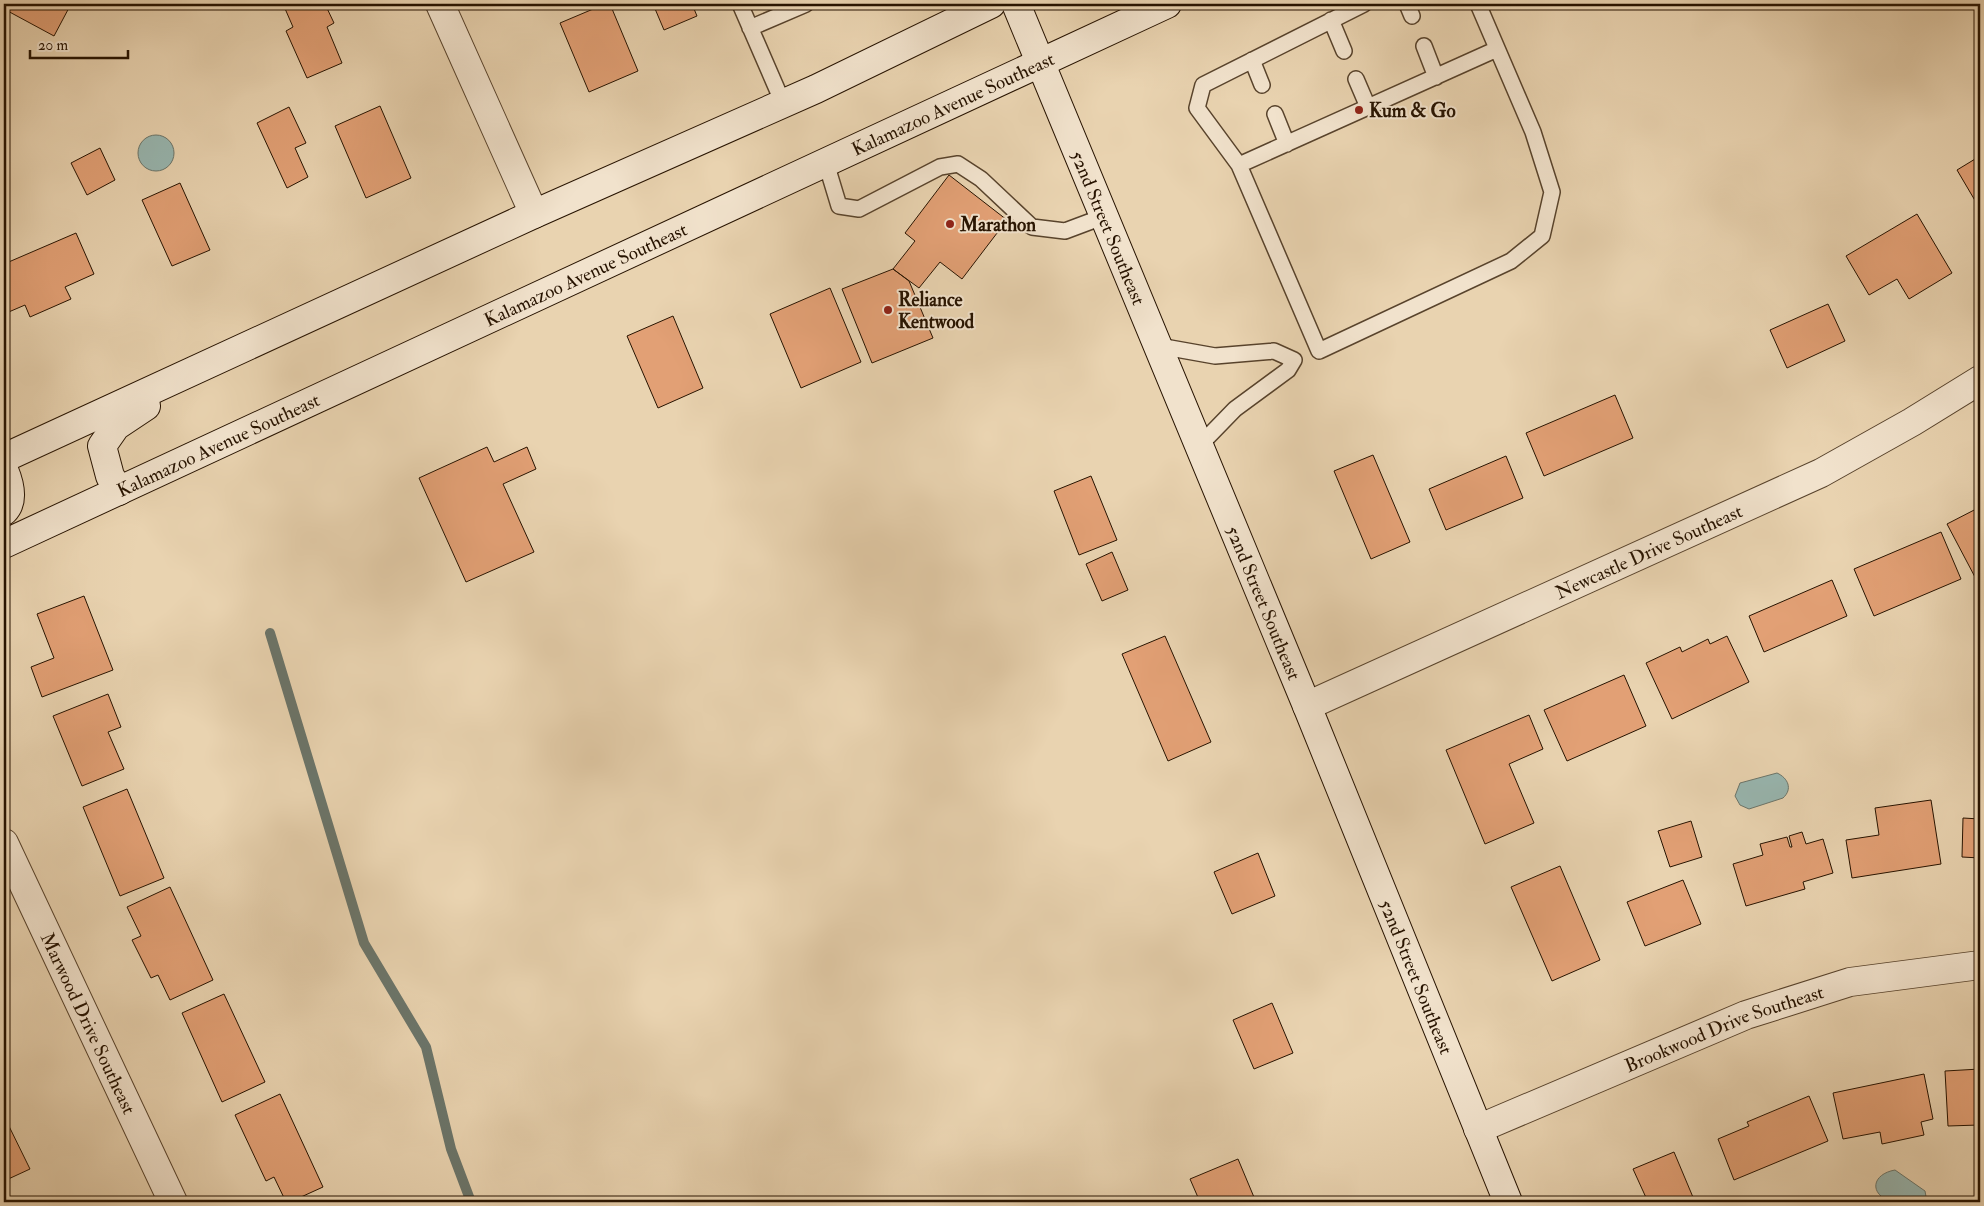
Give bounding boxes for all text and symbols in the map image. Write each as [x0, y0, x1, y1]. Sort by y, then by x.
scale bar [30, 28, 128, 60]
text: 20 m [38, 36, 68, 55]
street label: Kalamazoo Avenue Southeast [848, 47, 1058, 162]
place label: Kum & Go [1369, 99, 1456, 123]
marker: Kum & Go [1353, 104, 1365, 116]
street label: 52nd Street Southeast [1065, 147, 1150, 309]
place label: Marathon [959, 213, 1036, 237]
street label: Kalamazoo Avenue Southeast [481, 218, 691, 332]
marker: Marathon [944, 218, 956, 230]
place label: Reliance Kentwood [898, 288, 975, 334]
marker: Reliance Kentwood [882, 304, 894, 316]
street label: Kalamazoo Avenue Southeast [113, 388, 324, 503]
street label: Newcastle Drive Southeast [1552, 499, 1746, 605]
street label: 52nd Street Southeast [1221, 522, 1306, 684]
street label: 52nd Street Southeast [1374, 896, 1458, 1058]
street label: Marwood Drive Southeast [35, 929, 141, 1118]
street label: Brookwood Drive Southeast [1621, 980, 1827, 1078]

